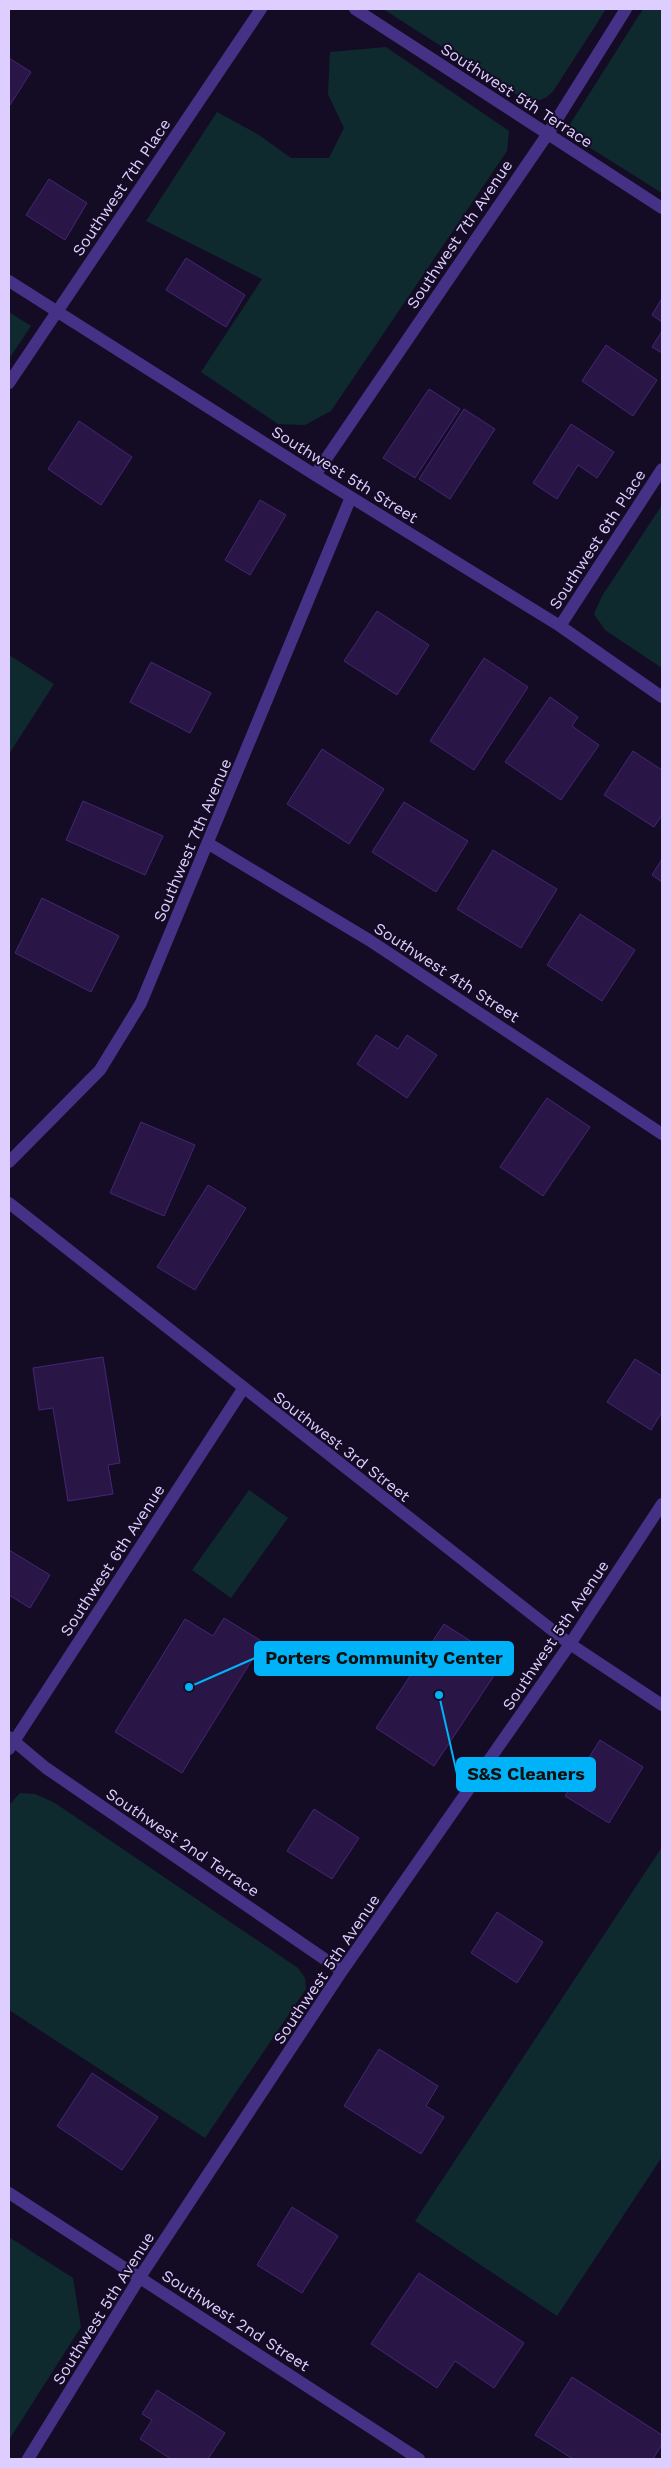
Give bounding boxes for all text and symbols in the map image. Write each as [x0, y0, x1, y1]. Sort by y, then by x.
street label: Southwest 5th Terrace [437, 39, 596, 152]
street label: Southwest 7th Place [68, 115, 174, 260]
street label: Southwest 7th Avenue [402, 156, 516, 312]
street label: Southwest 5th Street [268, 422, 422, 527]
street label: Southwest 6th Place [545, 466, 650, 613]
street label: Southwest 7th Avenue [149, 756, 235, 925]
street label: Southwest 4th Street [371, 918, 523, 1027]
street label: Southwest 3rd Street [269, 1387, 414, 1506]
street label: Southwest 6th Avenue [56, 1481, 169, 1640]
street label: Southwest 5th Avenue [498, 1557, 613, 1714]
callout: Porters Community Center [255, 1642, 513, 1675]
text: Porters Community Center [265, 1647, 503, 1668]
callout: S&S Cleaners [457, 1758, 595, 1791]
text: S&S Cleaners [467, 1763, 585, 1784]
street label: Southwest 2nd Terrace [103, 1784, 263, 1901]
street label: Southwest 5th Avenue [269, 1891, 384, 2048]
street label: Southwest 5th Avenue [49, 2228, 158, 2388]
street label: Southwest 2nd Street [158, 2266, 313, 2375]

